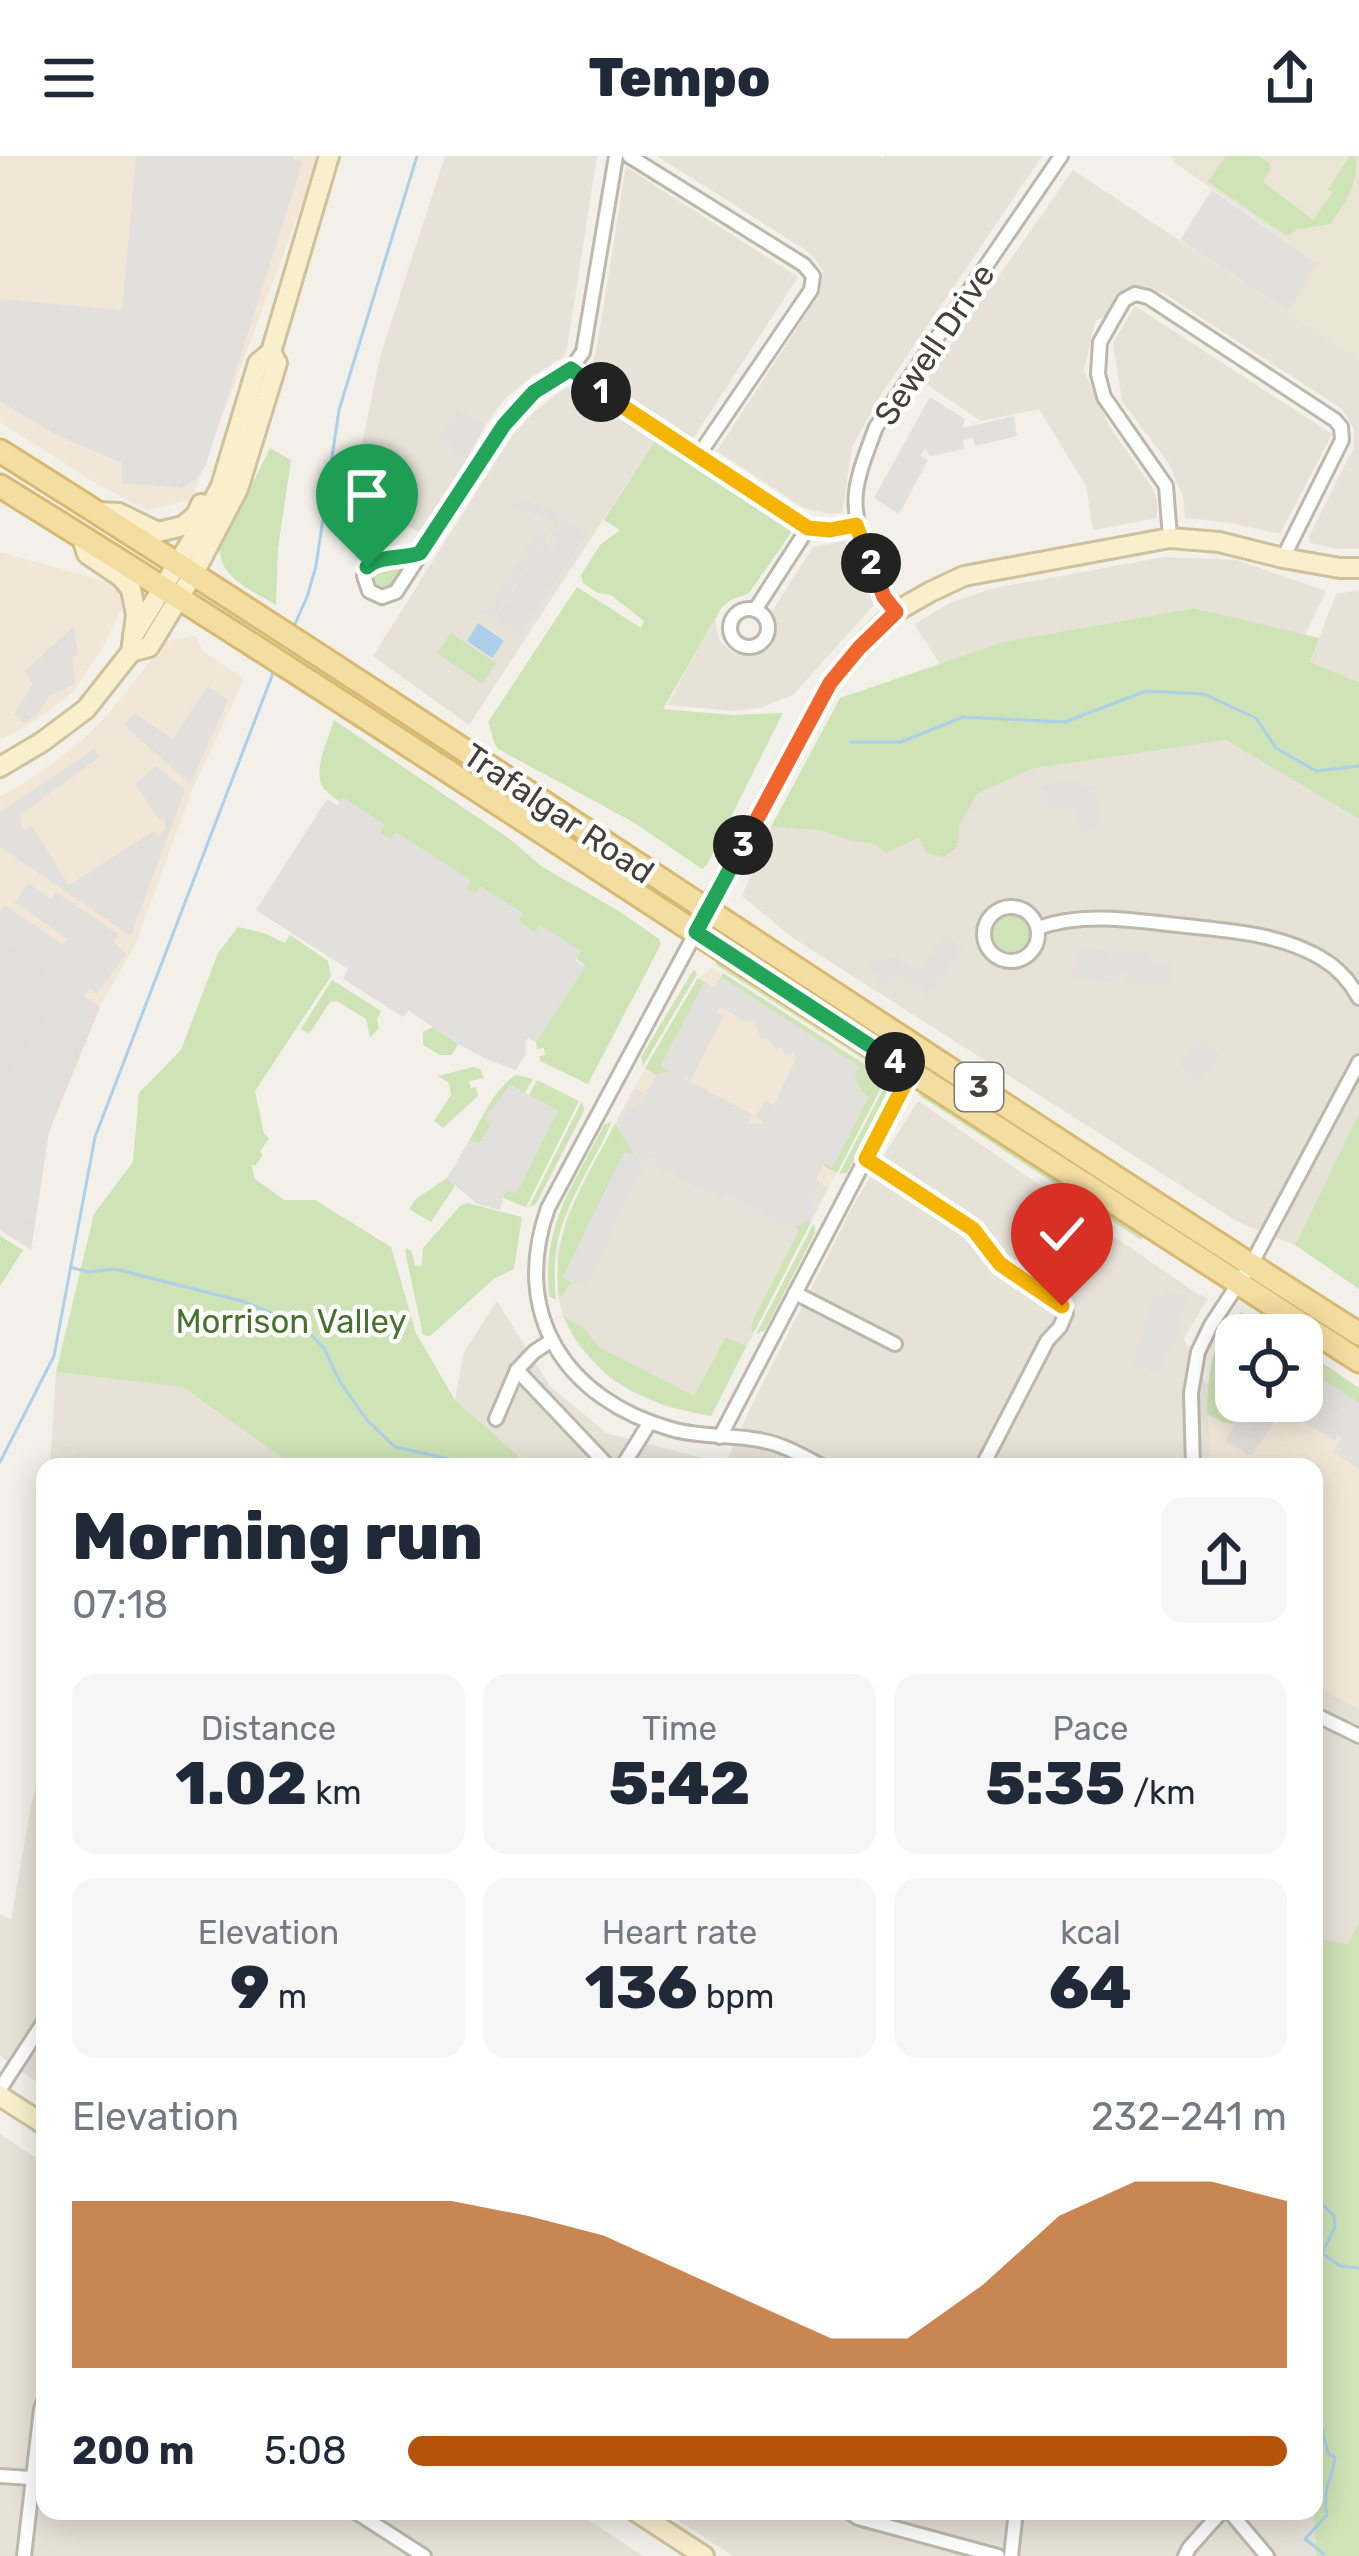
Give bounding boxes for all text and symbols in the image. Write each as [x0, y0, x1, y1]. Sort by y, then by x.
icon: menu [36, 45, 102, 111]
icon: share [1257, 45, 1323, 111]
text: Tempo [588, 46, 771, 110]
street label: Sewell Drive [866, 256, 1003, 433]
pin: 1 [571, 362, 631, 422]
text: 1 [593, 372, 609, 411]
pin [316, 444, 418, 567]
icon: arrive [334, 462, 400, 528]
pin: 2 [841, 533, 901, 593]
text: 2 [860, 543, 882, 582]
street label: Trafalgar Road [456, 735, 661, 891]
pin: 3 [713, 815, 773, 875]
text: 3 [732, 825, 754, 864]
pin: 4 [865, 1032, 925, 1092]
text: 4 [884, 1042, 906, 1081]
road number: 3 [955, 1063, 1003, 1111]
pin [1011, 1183, 1113, 1306]
icon: check [1029, 1201, 1095, 1267]
park label: Morrison Valley [175, 1302, 407, 1341]
map controls [1215, 1314, 1323, 1422]
button: locate [1215, 1314, 1323, 1422]
text: Morning run [72, 1497, 483, 1576]
button: share [1161, 1497, 1287, 1623]
text: 07:18 [72, 1582, 168, 1628]
text: Distance [201, 1709, 336, 1748]
text: Time [642, 1709, 717, 1748]
text: Pace [1053, 1709, 1128, 1748]
text: 1.02 [175, 1748, 307, 1819]
text: 5:42 [609, 1748, 750, 1819]
text: 5:35 [986, 1748, 1125, 1819]
text: km [307, 1773, 362, 1812]
text: /km [1125, 1773, 1195, 1812]
text: Elevation [198, 1913, 339, 1952]
text: Heart rate [602, 1913, 757, 1952]
text: kcal [1060, 1913, 1121, 1952]
text: 9 [230, 1952, 270, 2023]
text: 136 [585, 1952, 698, 2023]
text: 64 [1049, 1952, 1132, 2023]
text: m [270, 1977, 307, 2016]
text: bpm [698, 1977, 774, 2016]
text: Elevation [72, 2094, 239, 2140]
text: 232–241 m [1091, 2094, 1287, 2140]
text: 200 m [72, 2428, 194, 2474]
text: 5:08 [264, 2428, 347, 2474]

